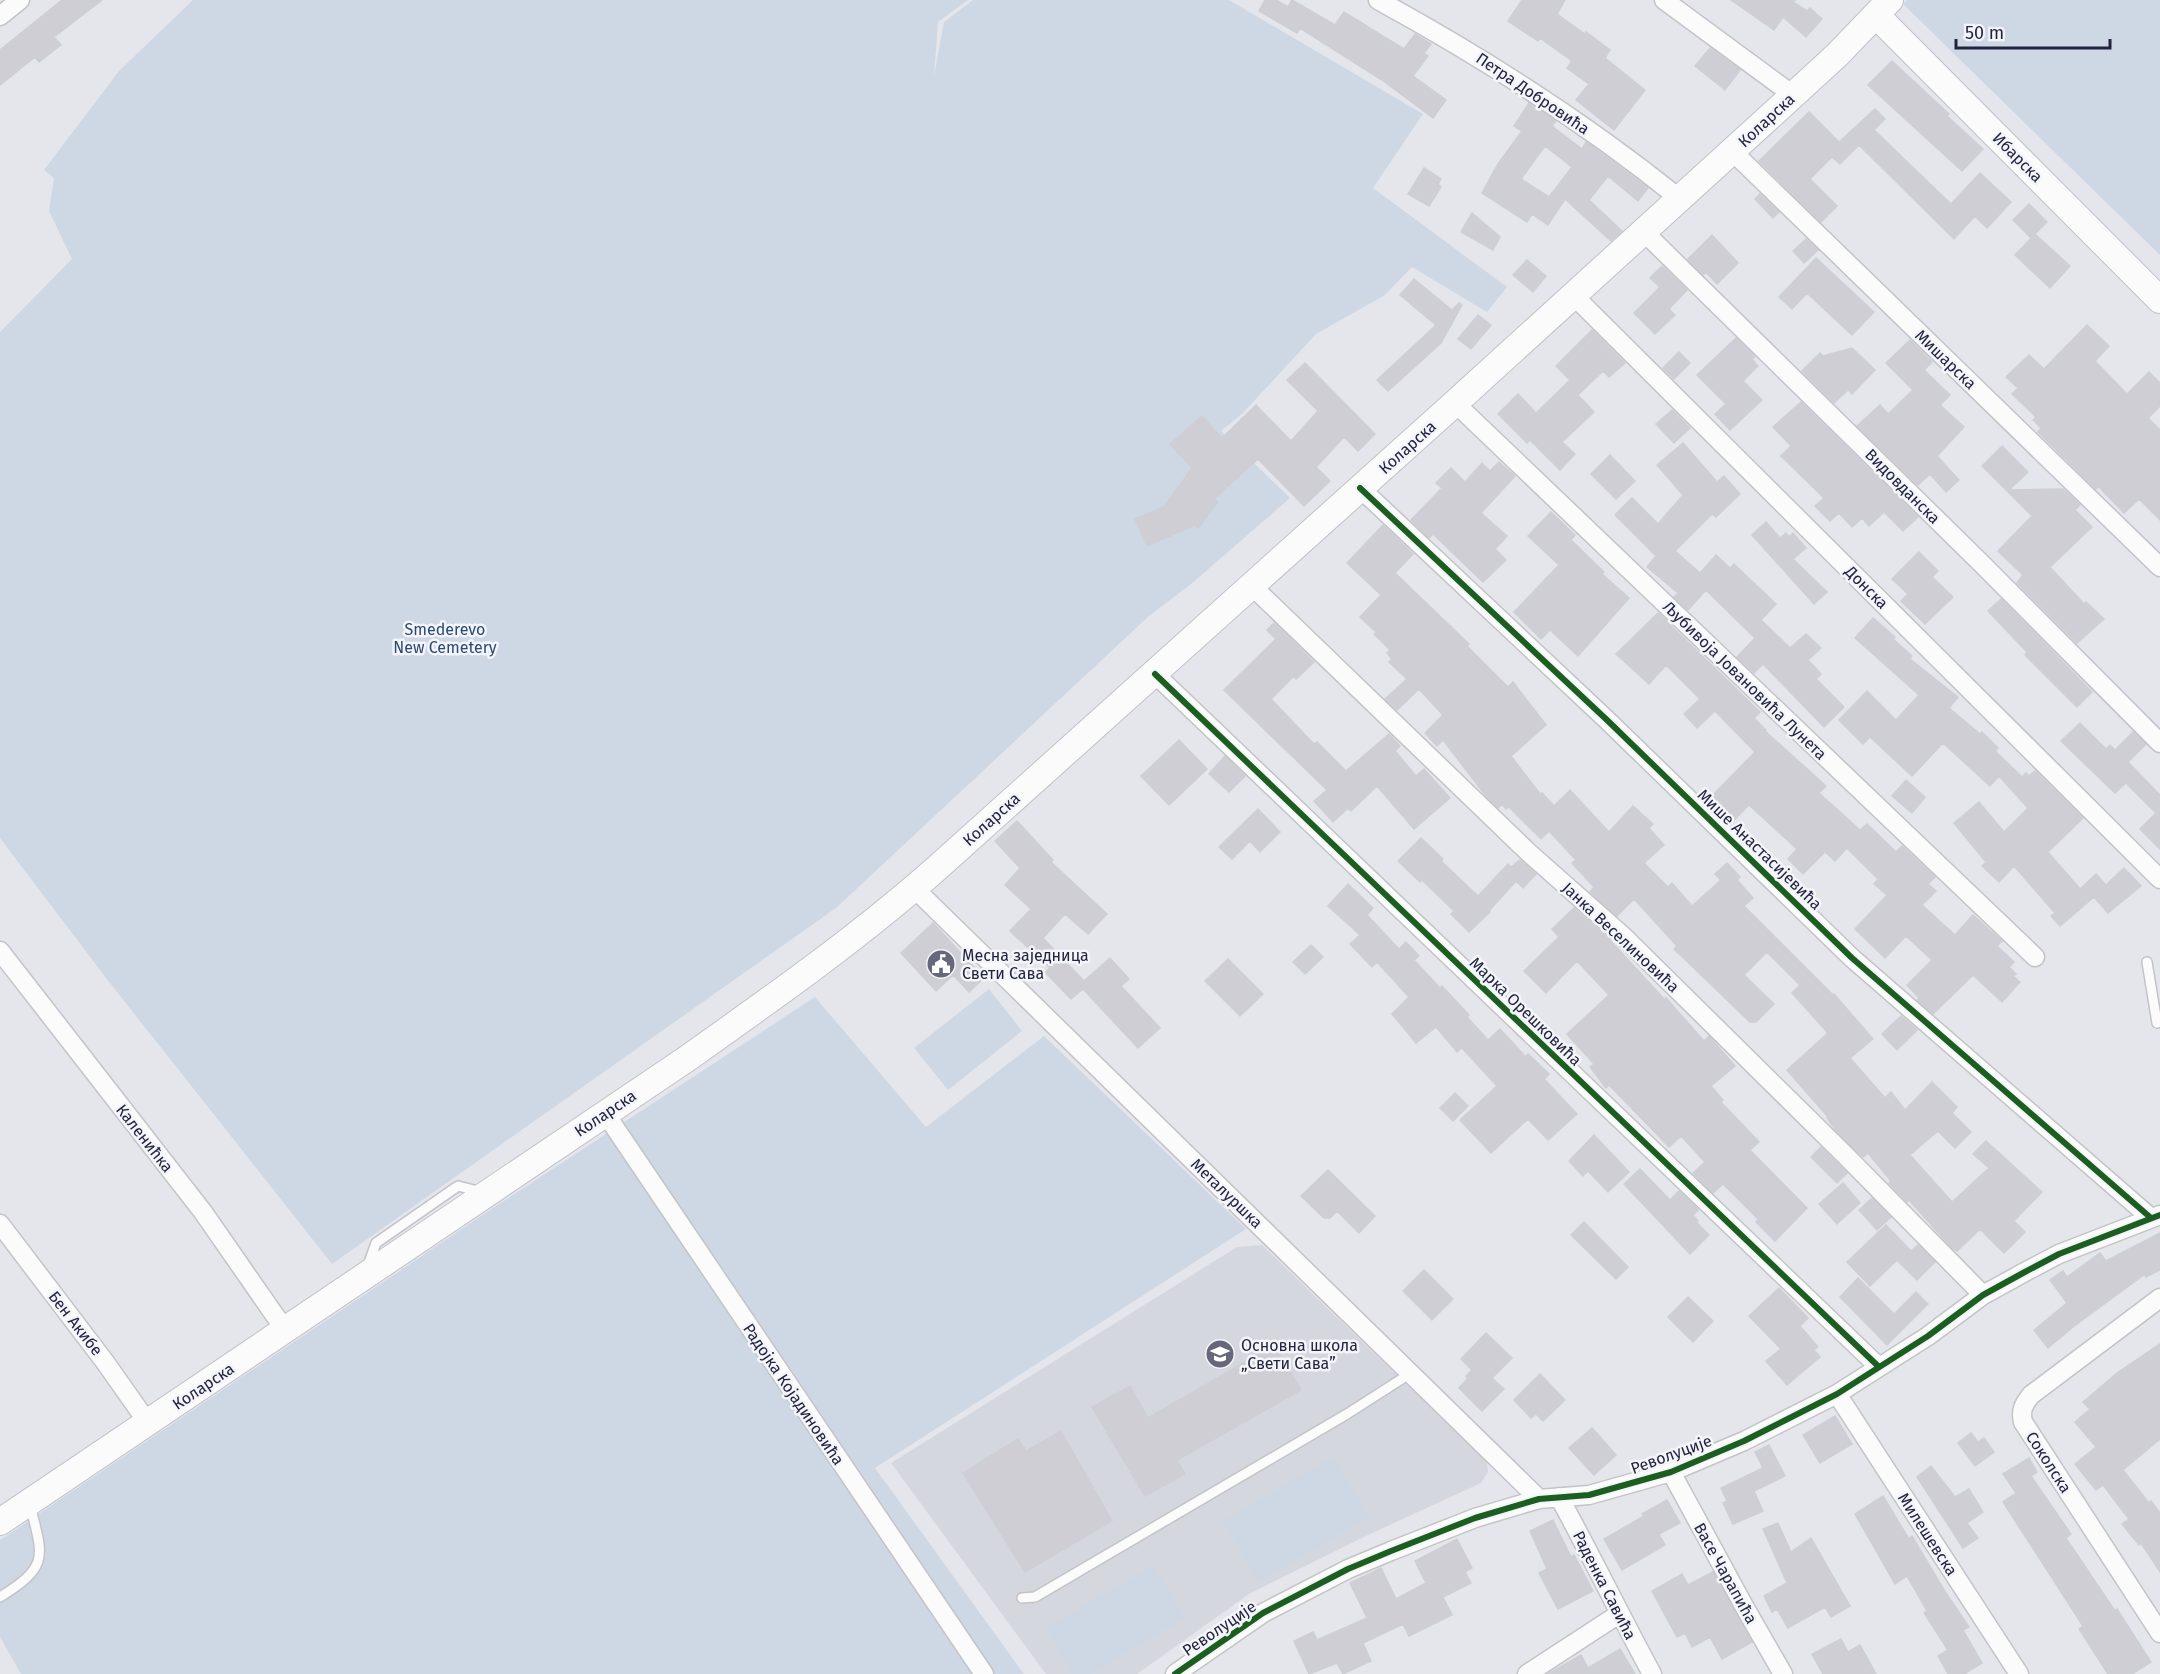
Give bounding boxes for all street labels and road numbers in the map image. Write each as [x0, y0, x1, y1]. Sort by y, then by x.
street label: Петра Добровића [1472, 48, 1593, 138]
street label: Коларска [1734, 89, 1799, 151]
street label: Ибарска [1989, 128, 2047, 186]
street label: Мишарска [1911, 326, 1980, 393]
street label: Коларска [1375, 417, 1440, 478]
street label: Видовданска [1861, 445, 1944, 528]
street label: Донска [1840, 561, 1892, 613]
street label: Љубивоја Јовановића Лунета [1659, 597, 1830, 764]
street label: Мише Анастасијевића [1694, 785, 1826, 914]
street label: Коларска [959, 789, 1024, 850]
street label: Јанка Веселиновића [1558, 878, 1683, 996]
street label: Марка Орешковића [1466, 953, 1585, 1070]
street label: Коларска [571, 1086, 640, 1141]
street label: Каленићка [112, 1100, 177, 1176]
street label: Металуршка [1187, 1155, 1266, 1232]
street label: Бен Акибе [44, 1287, 107, 1359]
street label: Радојка Којадиновића [739, 1320, 848, 1469]
street label: Коларска [169, 1359, 238, 1414]
street label: Соколска [2022, 1428, 2075, 1496]
street label: Револуције [1628, 1431, 1714, 1478]
street label: Милешевска [1894, 1489, 1961, 1579]
street label: Васе Чарапића [1690, 1519, 1761, 1627]
street label: Раденка Савића [1569, 1528, 1640, 1643]
street label: Револуције [1179, 1597, 1260, 1660]

